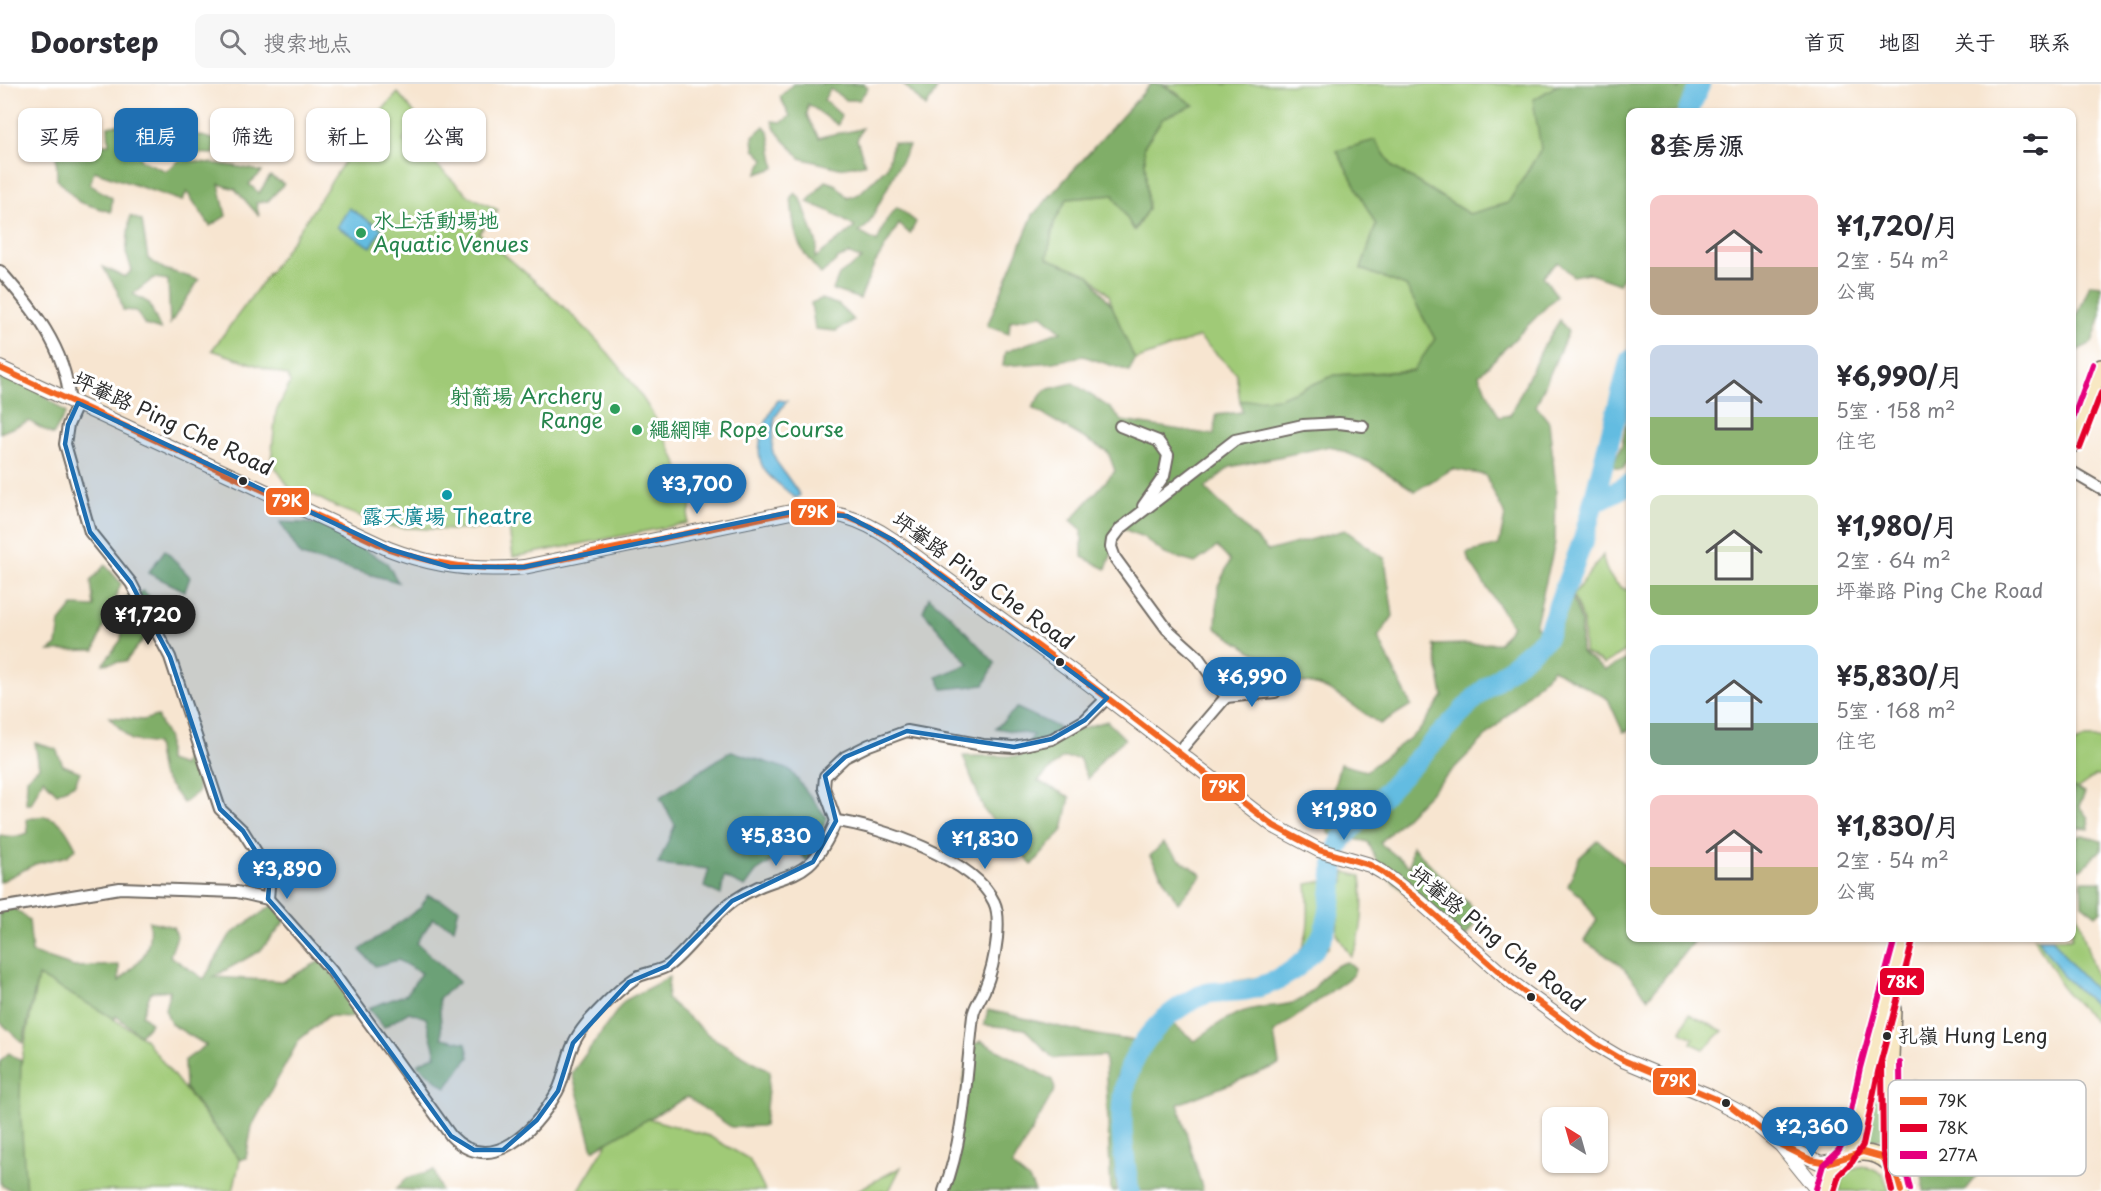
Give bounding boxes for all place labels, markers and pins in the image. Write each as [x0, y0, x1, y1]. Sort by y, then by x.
place label: 水上活動場地 Aquatic Venues [373, 203, 529, 259]
marker: 水上活動場地 Aquatic Venues [354, 226, 368, 240]
place label: 射箭場 Archery Range [450, 379, 603, 435]
marker: 射箭場 Archery Range [608, 402, 622, 416]
place label: 繩網陣 Rope Course [649, 412, 844, 444]
marker: 繩網陣 Rope Course [630, 423, 644, 437]
pin: ¥3,700 [648, 464, 746, 515]
unlabelled marker [237, 475, 249, 487]
marker: 露天廣場 Theatre [440, 488, 454, 502]
place label: 露天廣場 Theatre [362, 499, 532, 531]
pin: ¥1,720 [99, 595, 197, 646]
unlabelled marker [1054, 656, 1066, 668]
pin: ¥6,990 [1203, 657, 1301, 708]
pin: ¥1,980 [1295, 790, 1393, 841]
pin: ¥5,830 [727, 816, 825, 867]
pin: ¥1,830 [936, 819, 1034, 870]
pin: ¥3,890 [238, 849, 336, 900]
unlabelled marker [1525, 991, 1537, 1003]
place label: 孔嶺 Hung Leng [1898, 1020, 2048, 1050]
marker: 孔嶺 Hung Leng [1881, 1030, 1893, 1042]
unlabelled marker [1720, 1097, 1732, 1109]
pin: ¥2,360 [1763, 1107, 1861, 1158]

